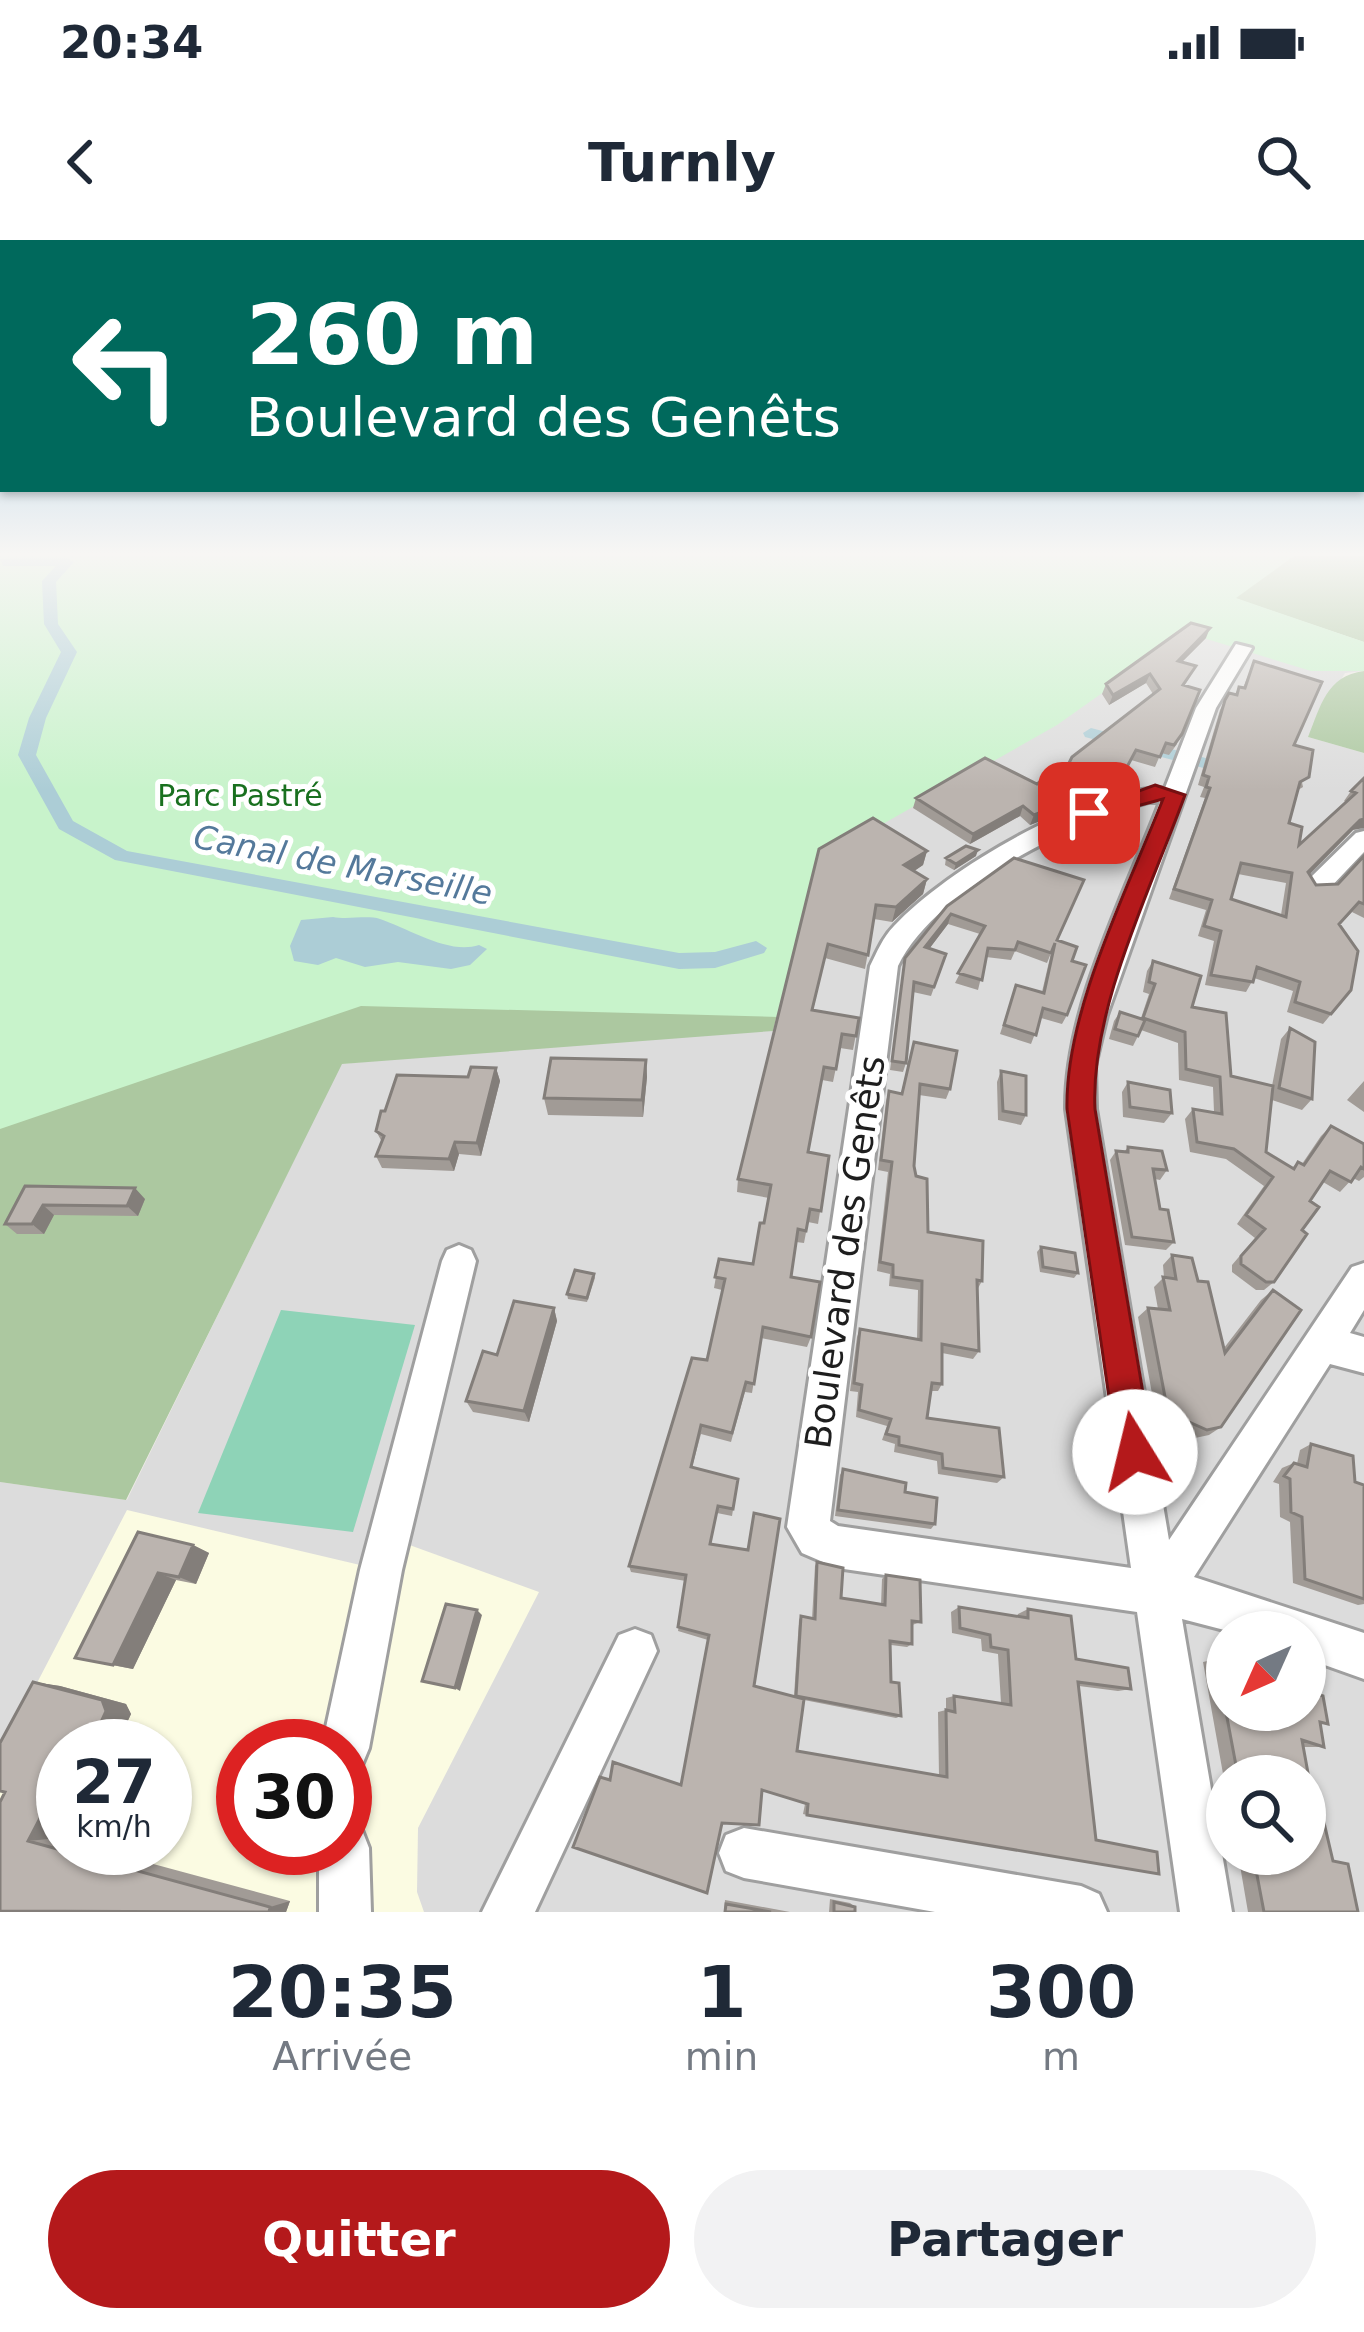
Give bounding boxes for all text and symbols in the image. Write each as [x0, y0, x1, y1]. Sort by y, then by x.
text: 20:34 [60, 16, 203, 69]
icon: back [48, 129, 114, 195]
icon: search [1250, 129, 1316, 195]
text: Turnly [588, 131, 776, 194]
text: 260 m [246, 286, 538, 384]
icon: left [48, 288, 204, 444]
text: Boulevard des Genêts [246, 386, 841, 449]
pin [1038, 762, 1140, 864]
park label: Parc Pastré [157, 778, 323, 813]
icon: arrive [1056, 780, 1122, 846]
water label: Canal de Marseille [190, 817, 496, 913]
street label: Boulevard des Genêts [797, 1053, 893, 1451]
position arrow [1072, 1389, 1198, 1515]
north arrow [1206, 1611, 1326, 1731]
map controls [1206, 1611, 1326, 1875]
speed limit sign: 30 [216, 1719, 372, 1875]
text: 27 [72, 1747, 156, 1817]
button: search [1206, 1755, 1326, 1875]
text: km/h [76, 1809, 152, 1844]
text: 20:35 [228, 1950, 457, 2034]
text: 1 [696, 1950, 746, 2034]
text: 300 [986, 1950, 1136, 2034]
text: Arrivée [272, 2034, 412, 2079]
text: min [685, 2034, 758, 2079]
text: m [1042, 2034, 1080, 2079]
button: Quitter [48, 2170, 670, 2308]
button: Partager [694, 2170, 1316, 2308]

